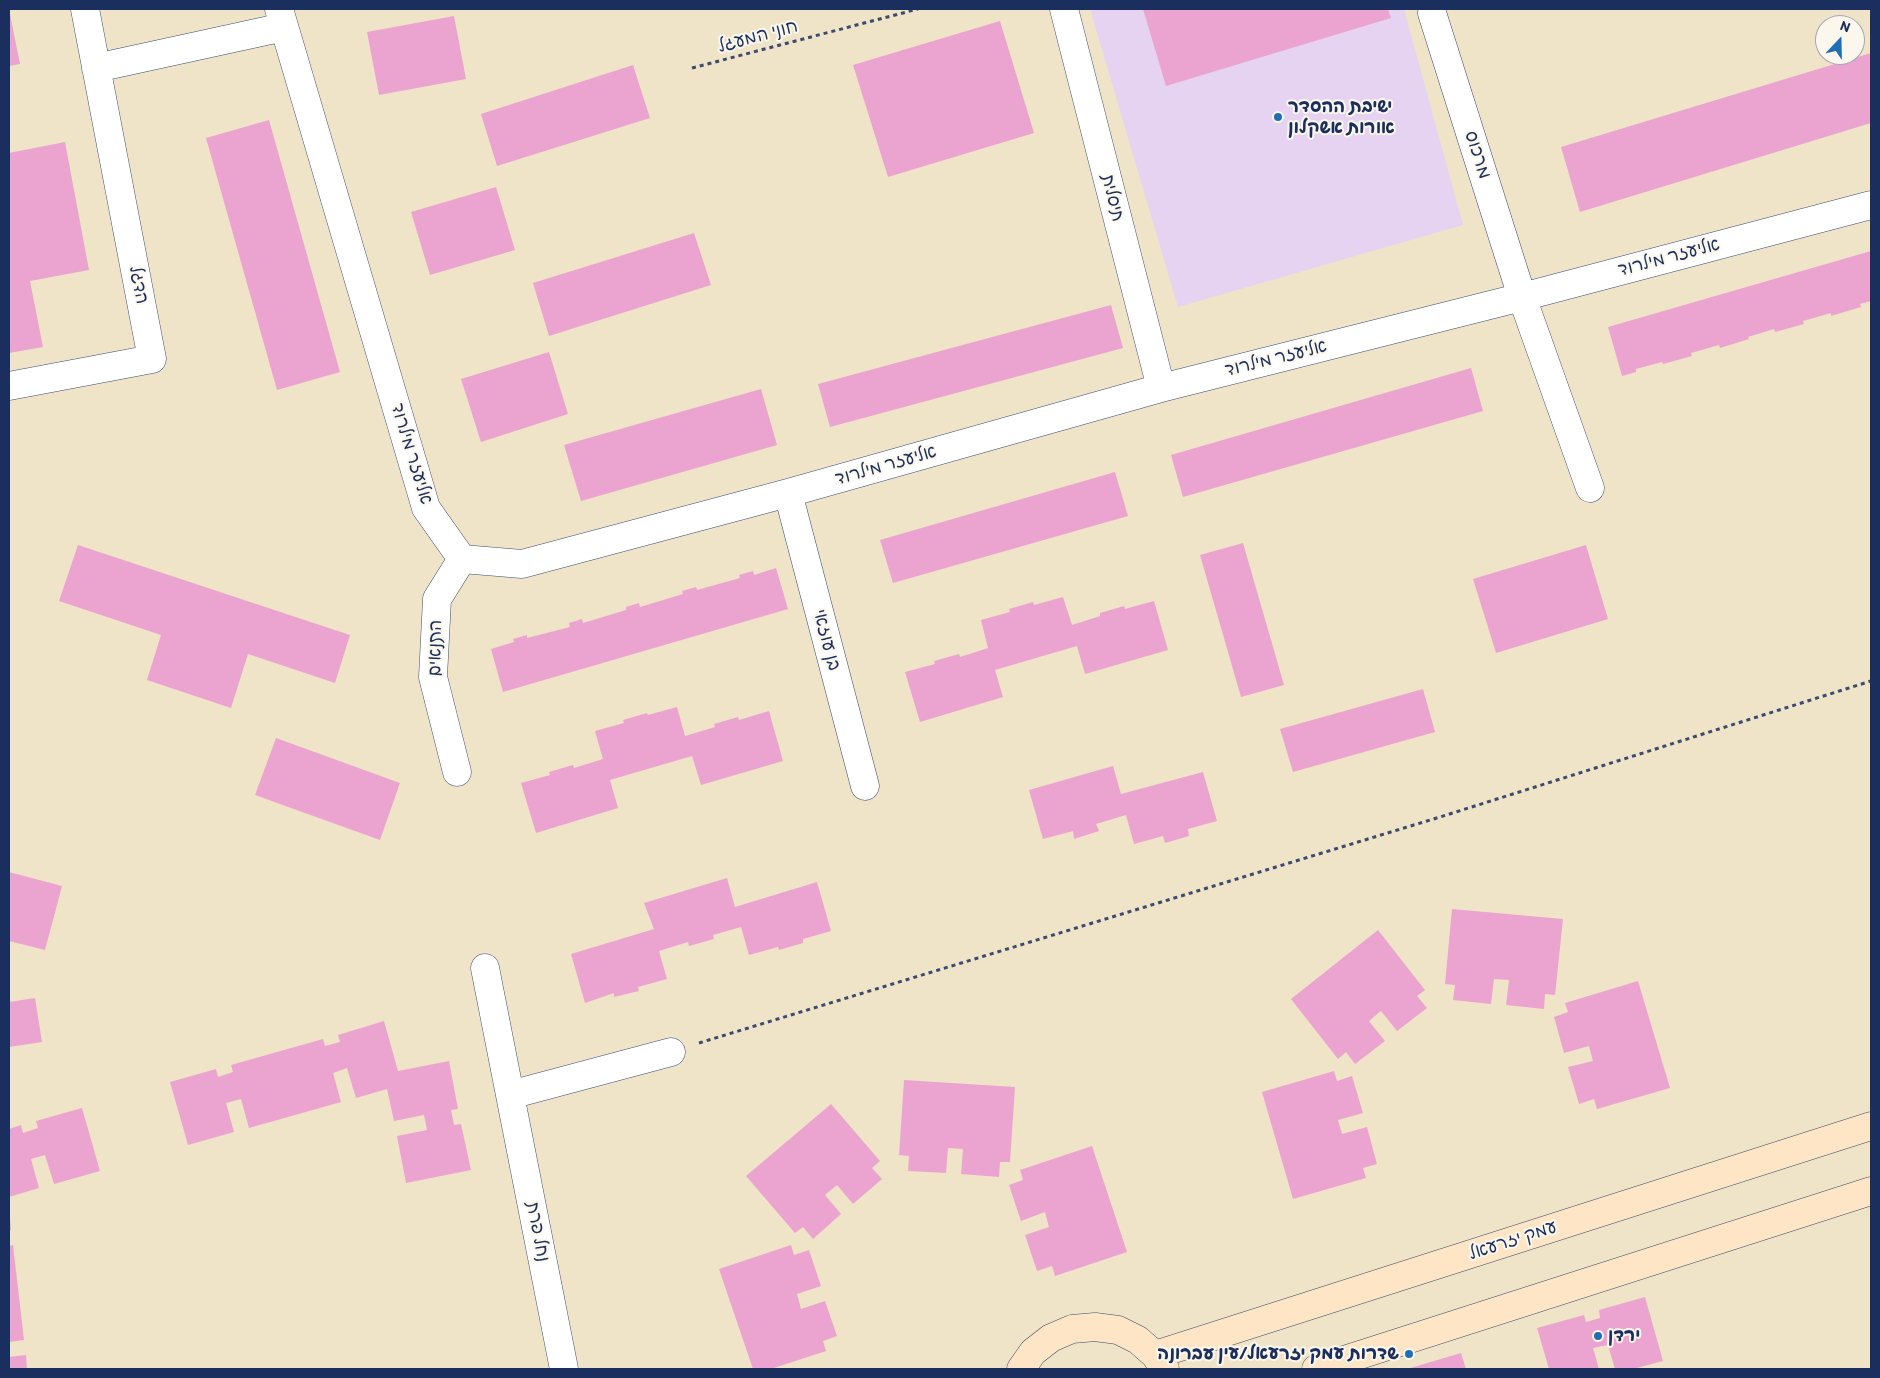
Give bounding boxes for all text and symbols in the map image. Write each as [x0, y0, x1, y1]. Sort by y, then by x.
north arrow [1815, 15, 1865, 65]
street label: חוני המעגל [716, 16, 800, 58]
text: N [1838, 17, 1853, 36]
place label: ישיבת ההסדר אורות אשקלון [1288, 96, 1395, 138]
marker: ישיבת ההסדר אורות אשקלון [1272, 111, 1284, 123]
street label: מרכוס [1459, 128, 1495, 182]
street label: תיסלית [1096, 172, 1128, 224]
street label: אליעזר מילרוד [1616, 234, 1722, 282]
street label: הדגל [124, 264, 152, 306]
street label: אליעזר מילרוד [1223, 336, 1329, 382]
street label: אליעזר מילרוד [385, 401, 437, 507]
street label: אליעזר מילרוד [833, 441, 939, 491]
street label: בן עוזאי [807, 607, 845, 673]
street label: התנאים [425, 619, 447, 677]
street label: נחל פרת [521, 1200, 553, 1264]
street label: עמק יזרעאל [1466, 1217, 1560, 1265]
place label: ירדן [1608, 1325, 1640, 1347]
marker: ירדן [1592, 1330, 1604, 1342]
place label: שדרות עמק יזרעאל/עין עברונה [1157, 1343, 1399, 1365]
marker: שדרות עמק יזרעאל/עין עברונה [1403, 1348, 1415, 1360]

